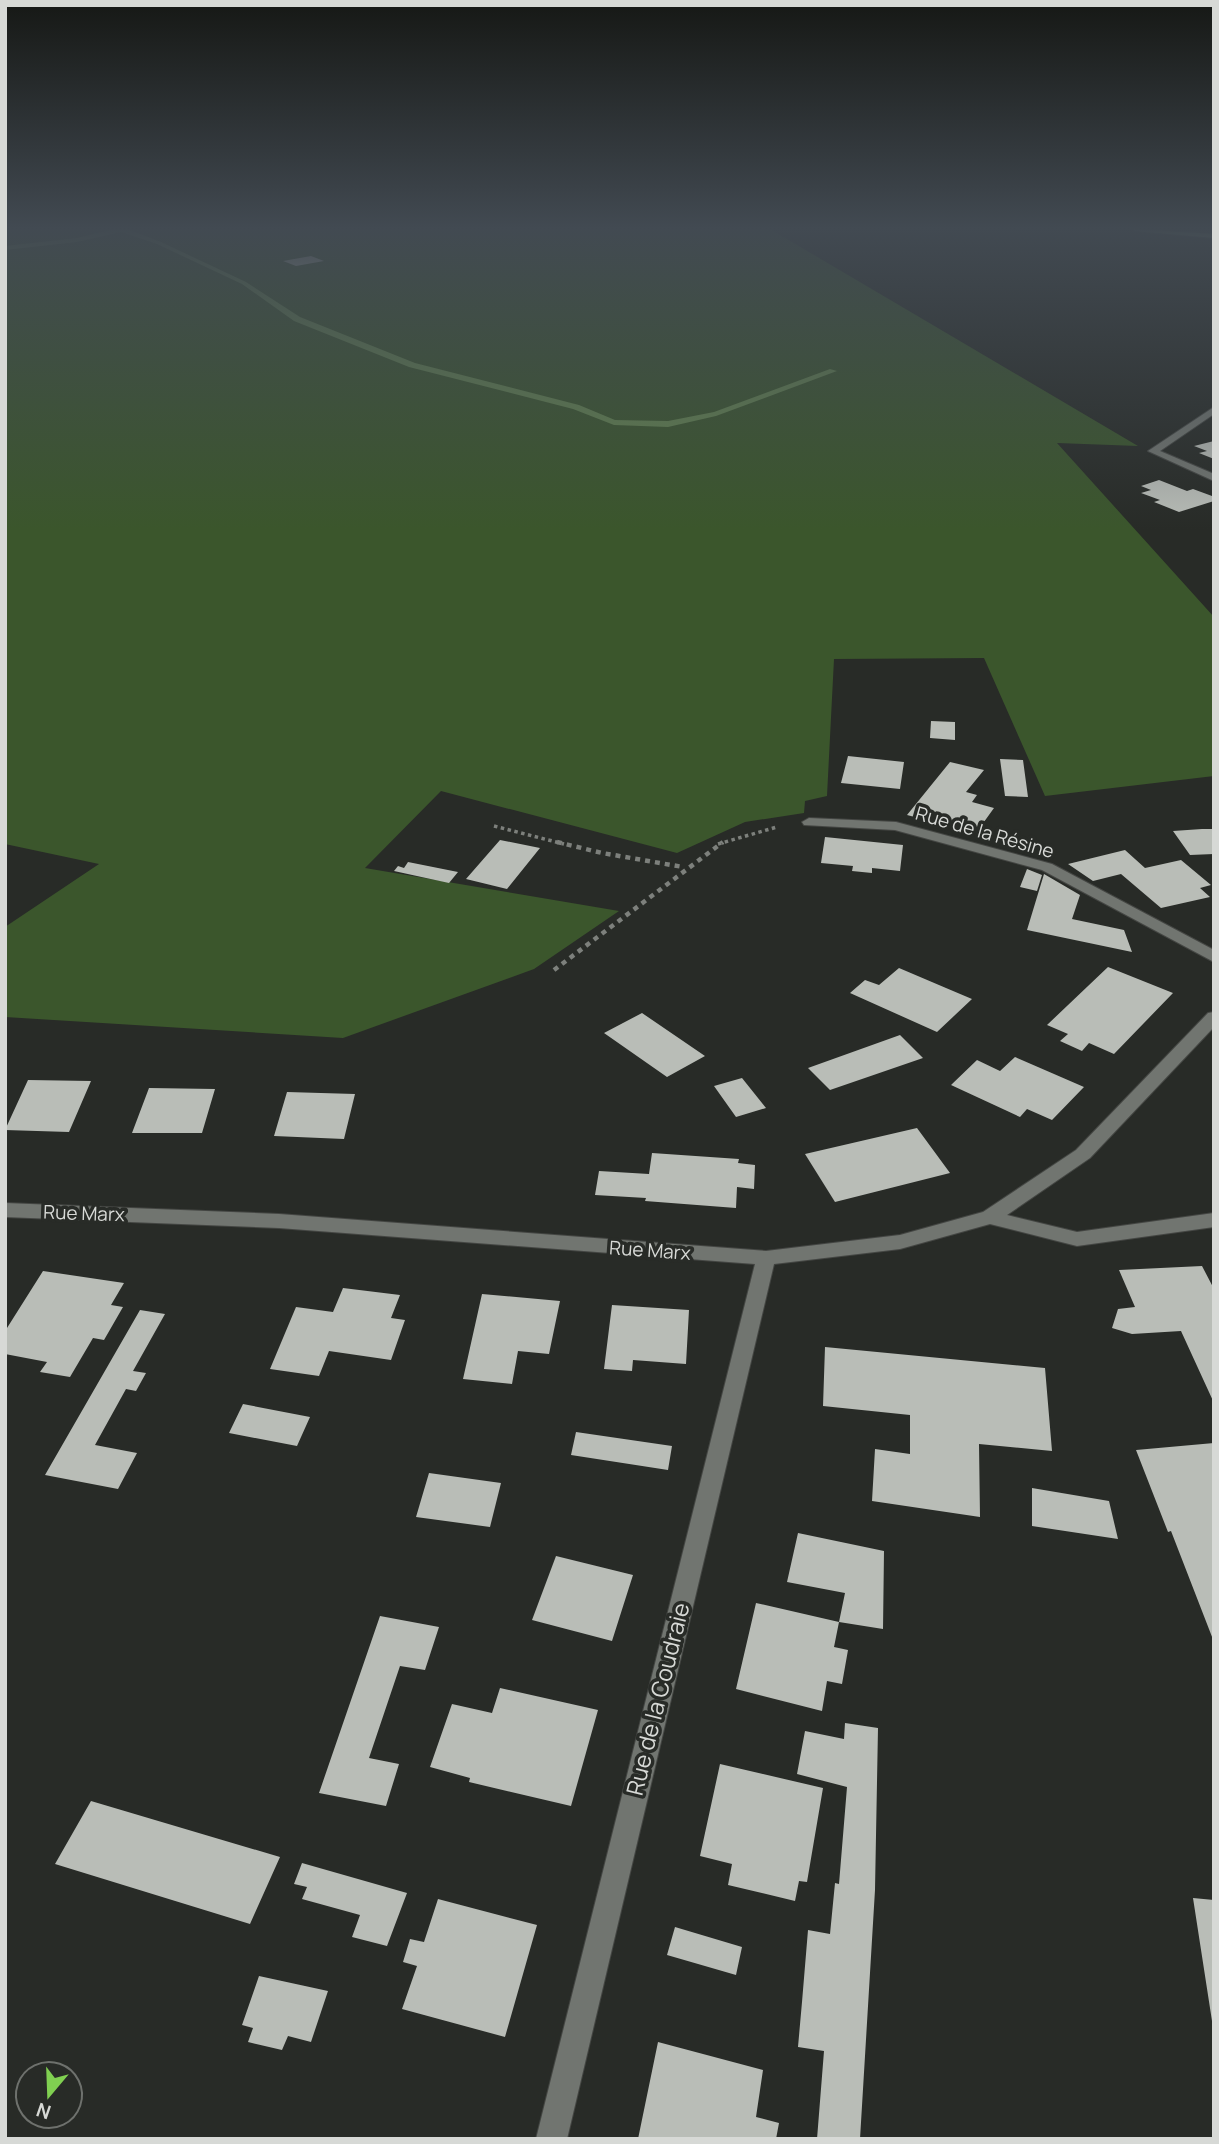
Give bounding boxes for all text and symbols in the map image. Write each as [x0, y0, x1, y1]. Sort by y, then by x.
street label: Rue de la Résine [913, 800, 1057, 864]
street label: Rue Marx [43, 1199, 125, 1227]
street label: Rue Marx [608, 1234, 692, 1266]
street label: Rue de la Coudraie [618, 1599, 696, 1798]
north arrow [14, 2060, 84, 2130]
text: N [33, 2097, 54, 2126]

